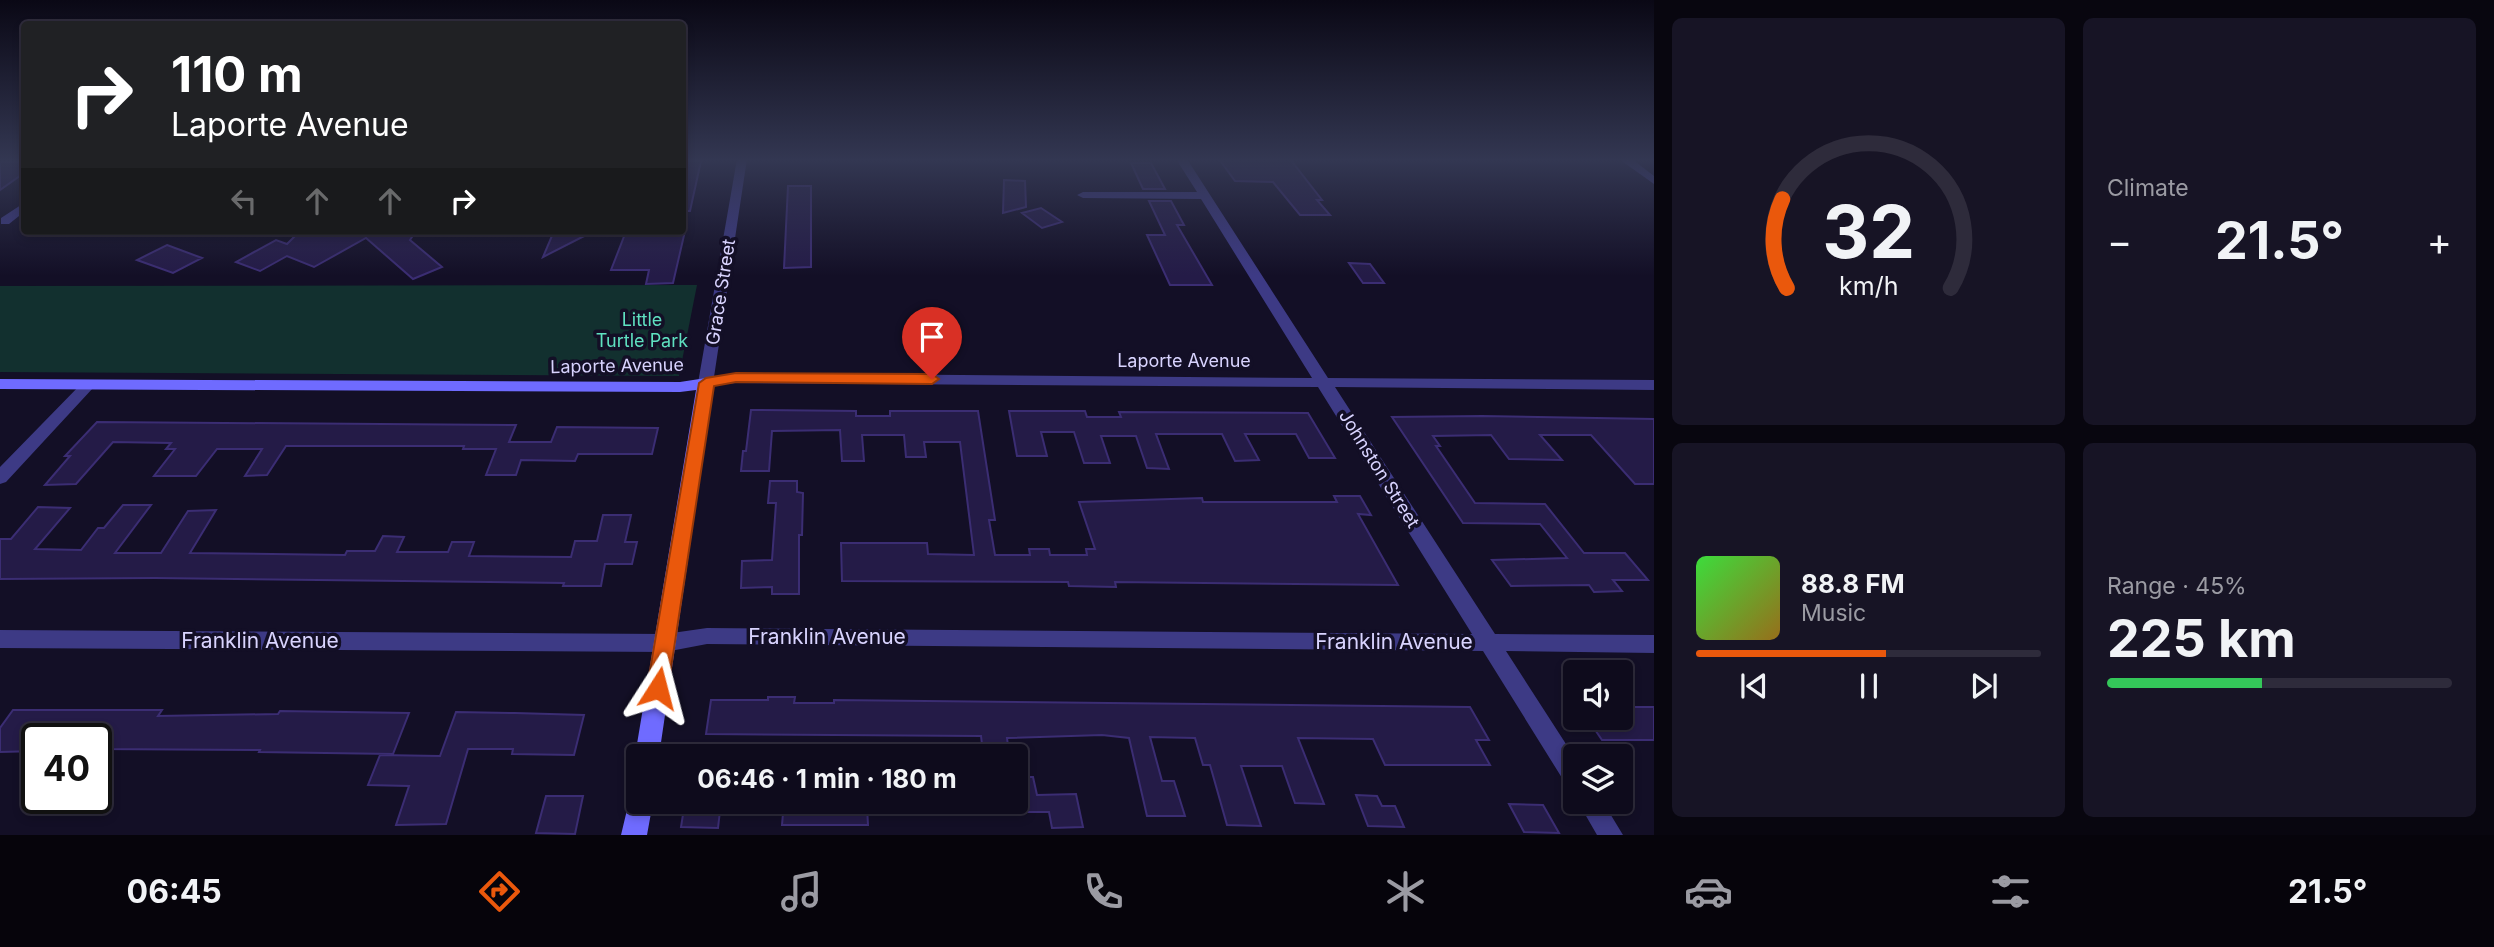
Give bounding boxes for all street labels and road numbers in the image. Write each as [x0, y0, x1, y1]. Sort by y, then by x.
street label: Grace Street [702, 237, 739, 346]
street label: Laporte Avenue [1117, 350, 1251, 371]
street label: Laporte Avenue [550, 354, 684, 377]
street label: Johnston Street [1335, 406, 1424, 532]
street label: Franklin Avenue [748, 624, 906, 649]
street label: Franklin Avenue [181, 628, 339, 653]
street label: Franklin Avenue [1315, 629, 1473, 654]

